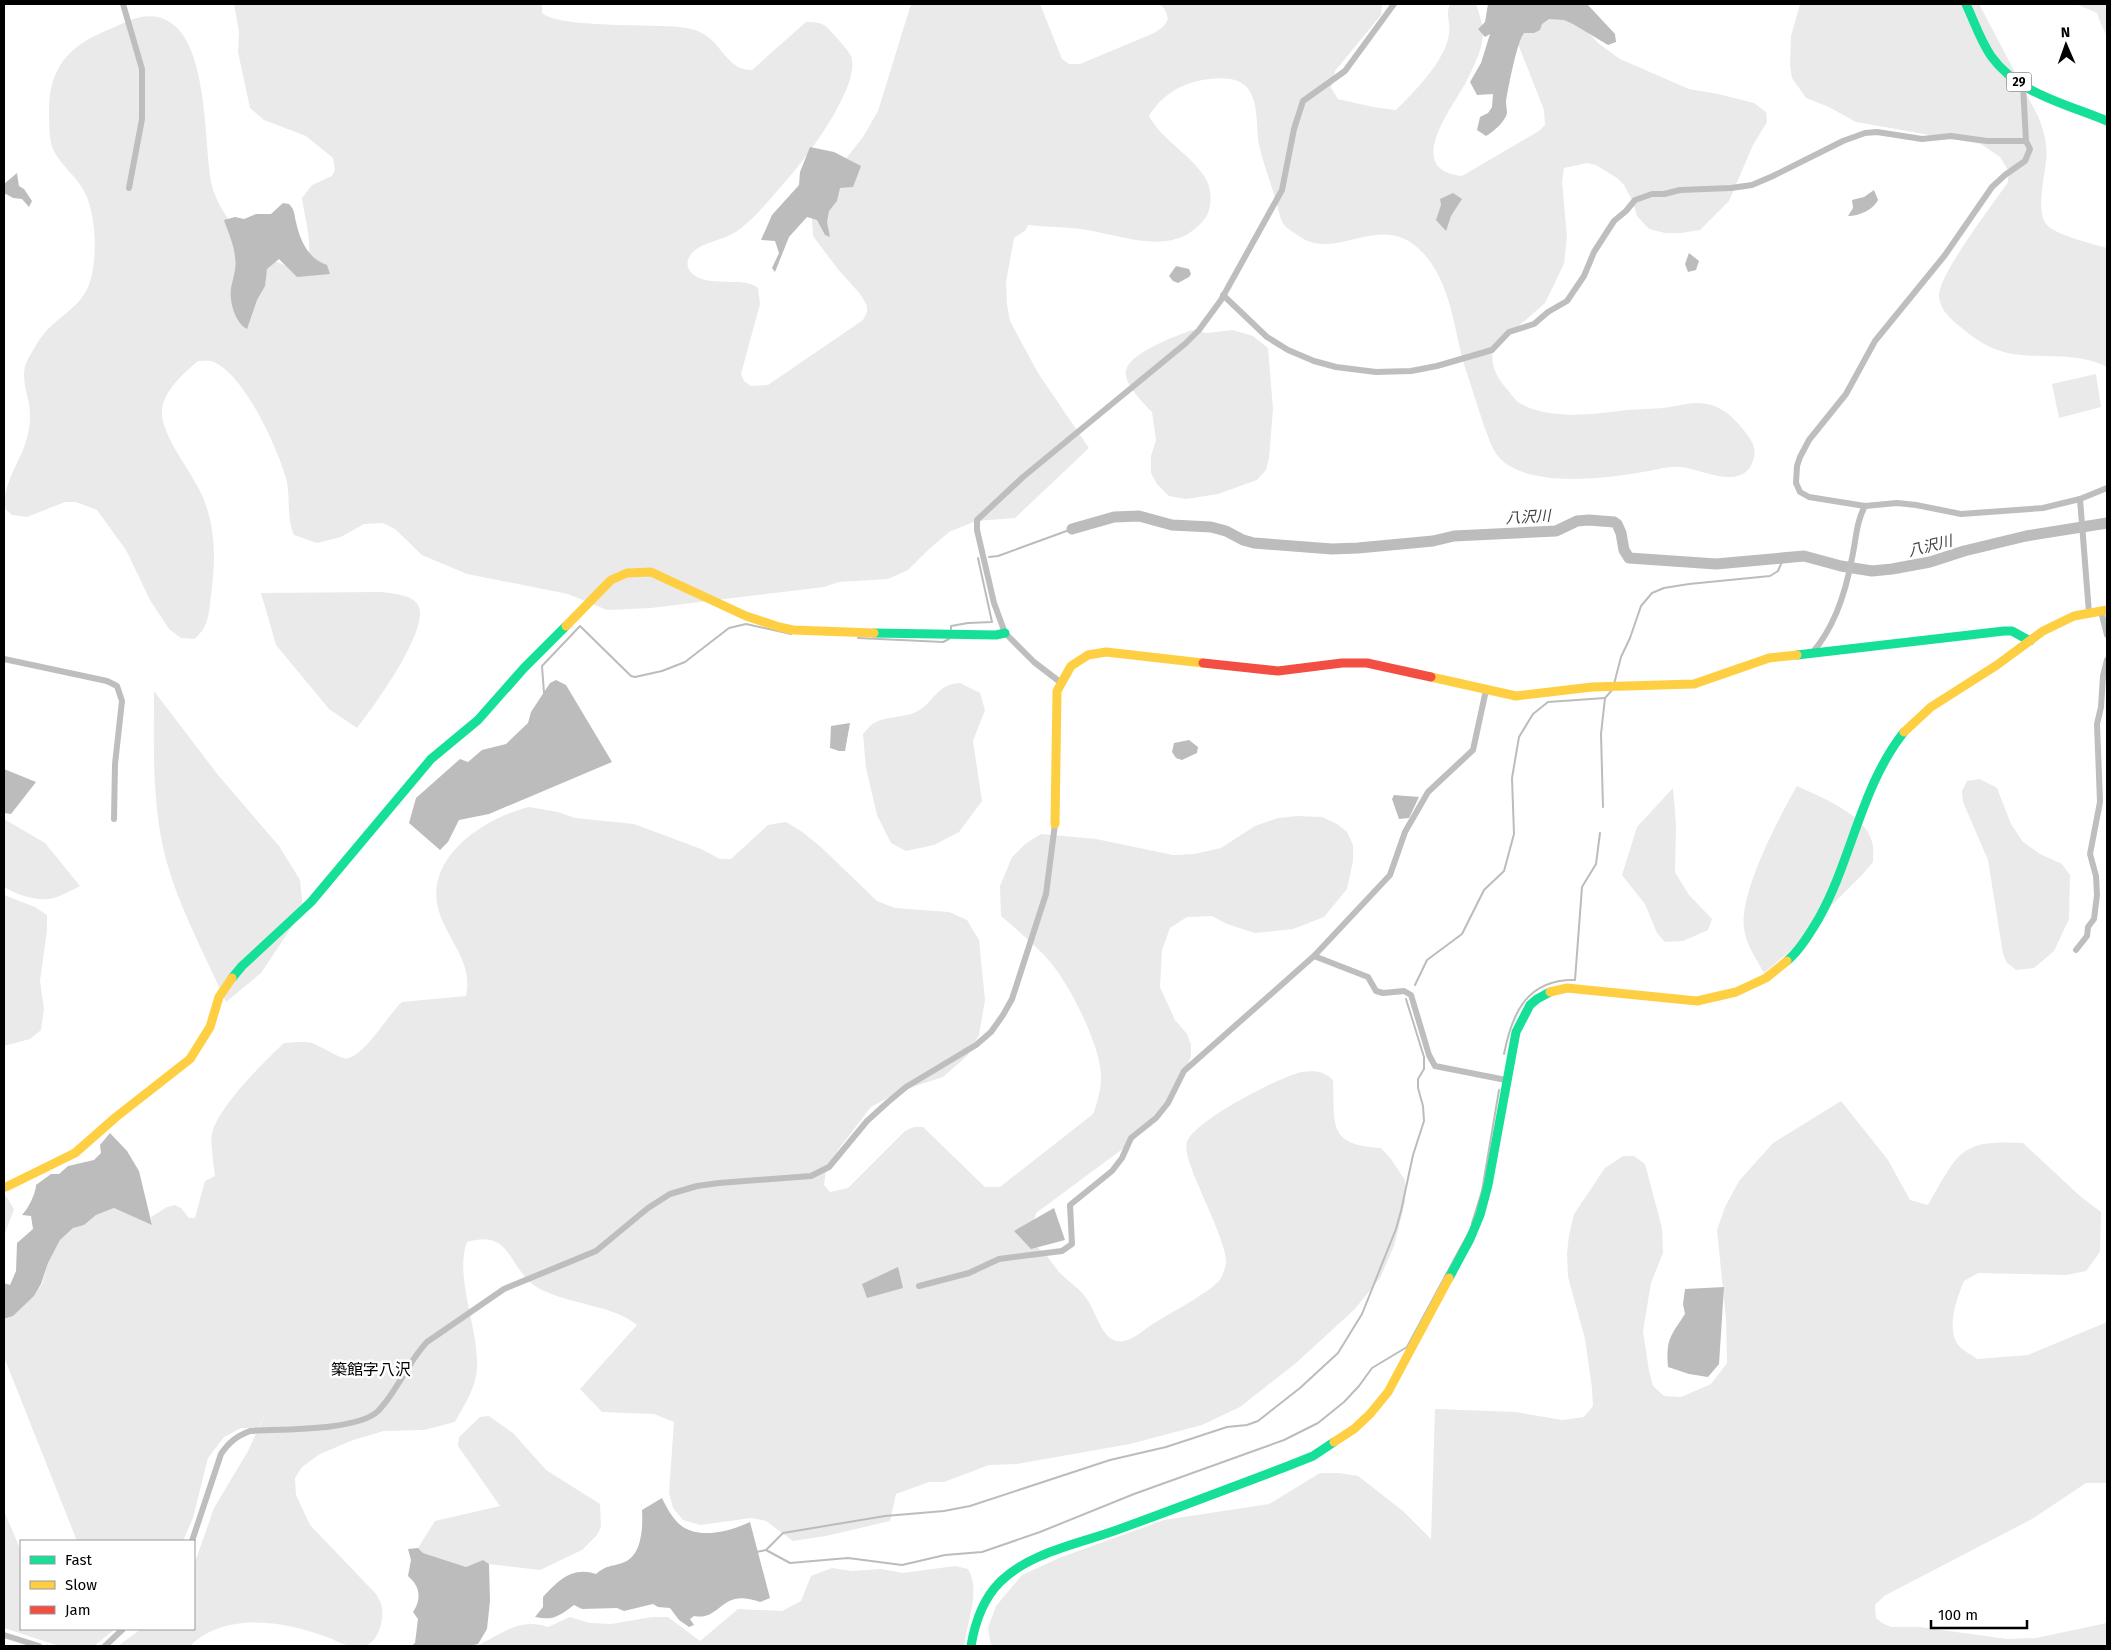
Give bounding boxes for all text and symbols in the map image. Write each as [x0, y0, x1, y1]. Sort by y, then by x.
north arrow [2041, 20, 2091, 70]
text: N [2061, 24, 2071, 41]
road number: 29 [2006, 72, 2032, 91]
water label: 八沢川 [1505, 507, 1553, 527]
water label: 八沢川 [1906, 531, 1956, 560]
district label: 築館字八沢 [331, 1360, 411, 1379]
legend [20, 1540, 195, 1630]
text: Fast [65, 1551, 92, 1569]
text: Slow [65, 1576, 97, 1594]
scale bar [1931, 1598, 2027, 1630]
text: Jam [65, 1601, 91, 1619]
text: 100 m [1938, 1606, 1978, 1624]

